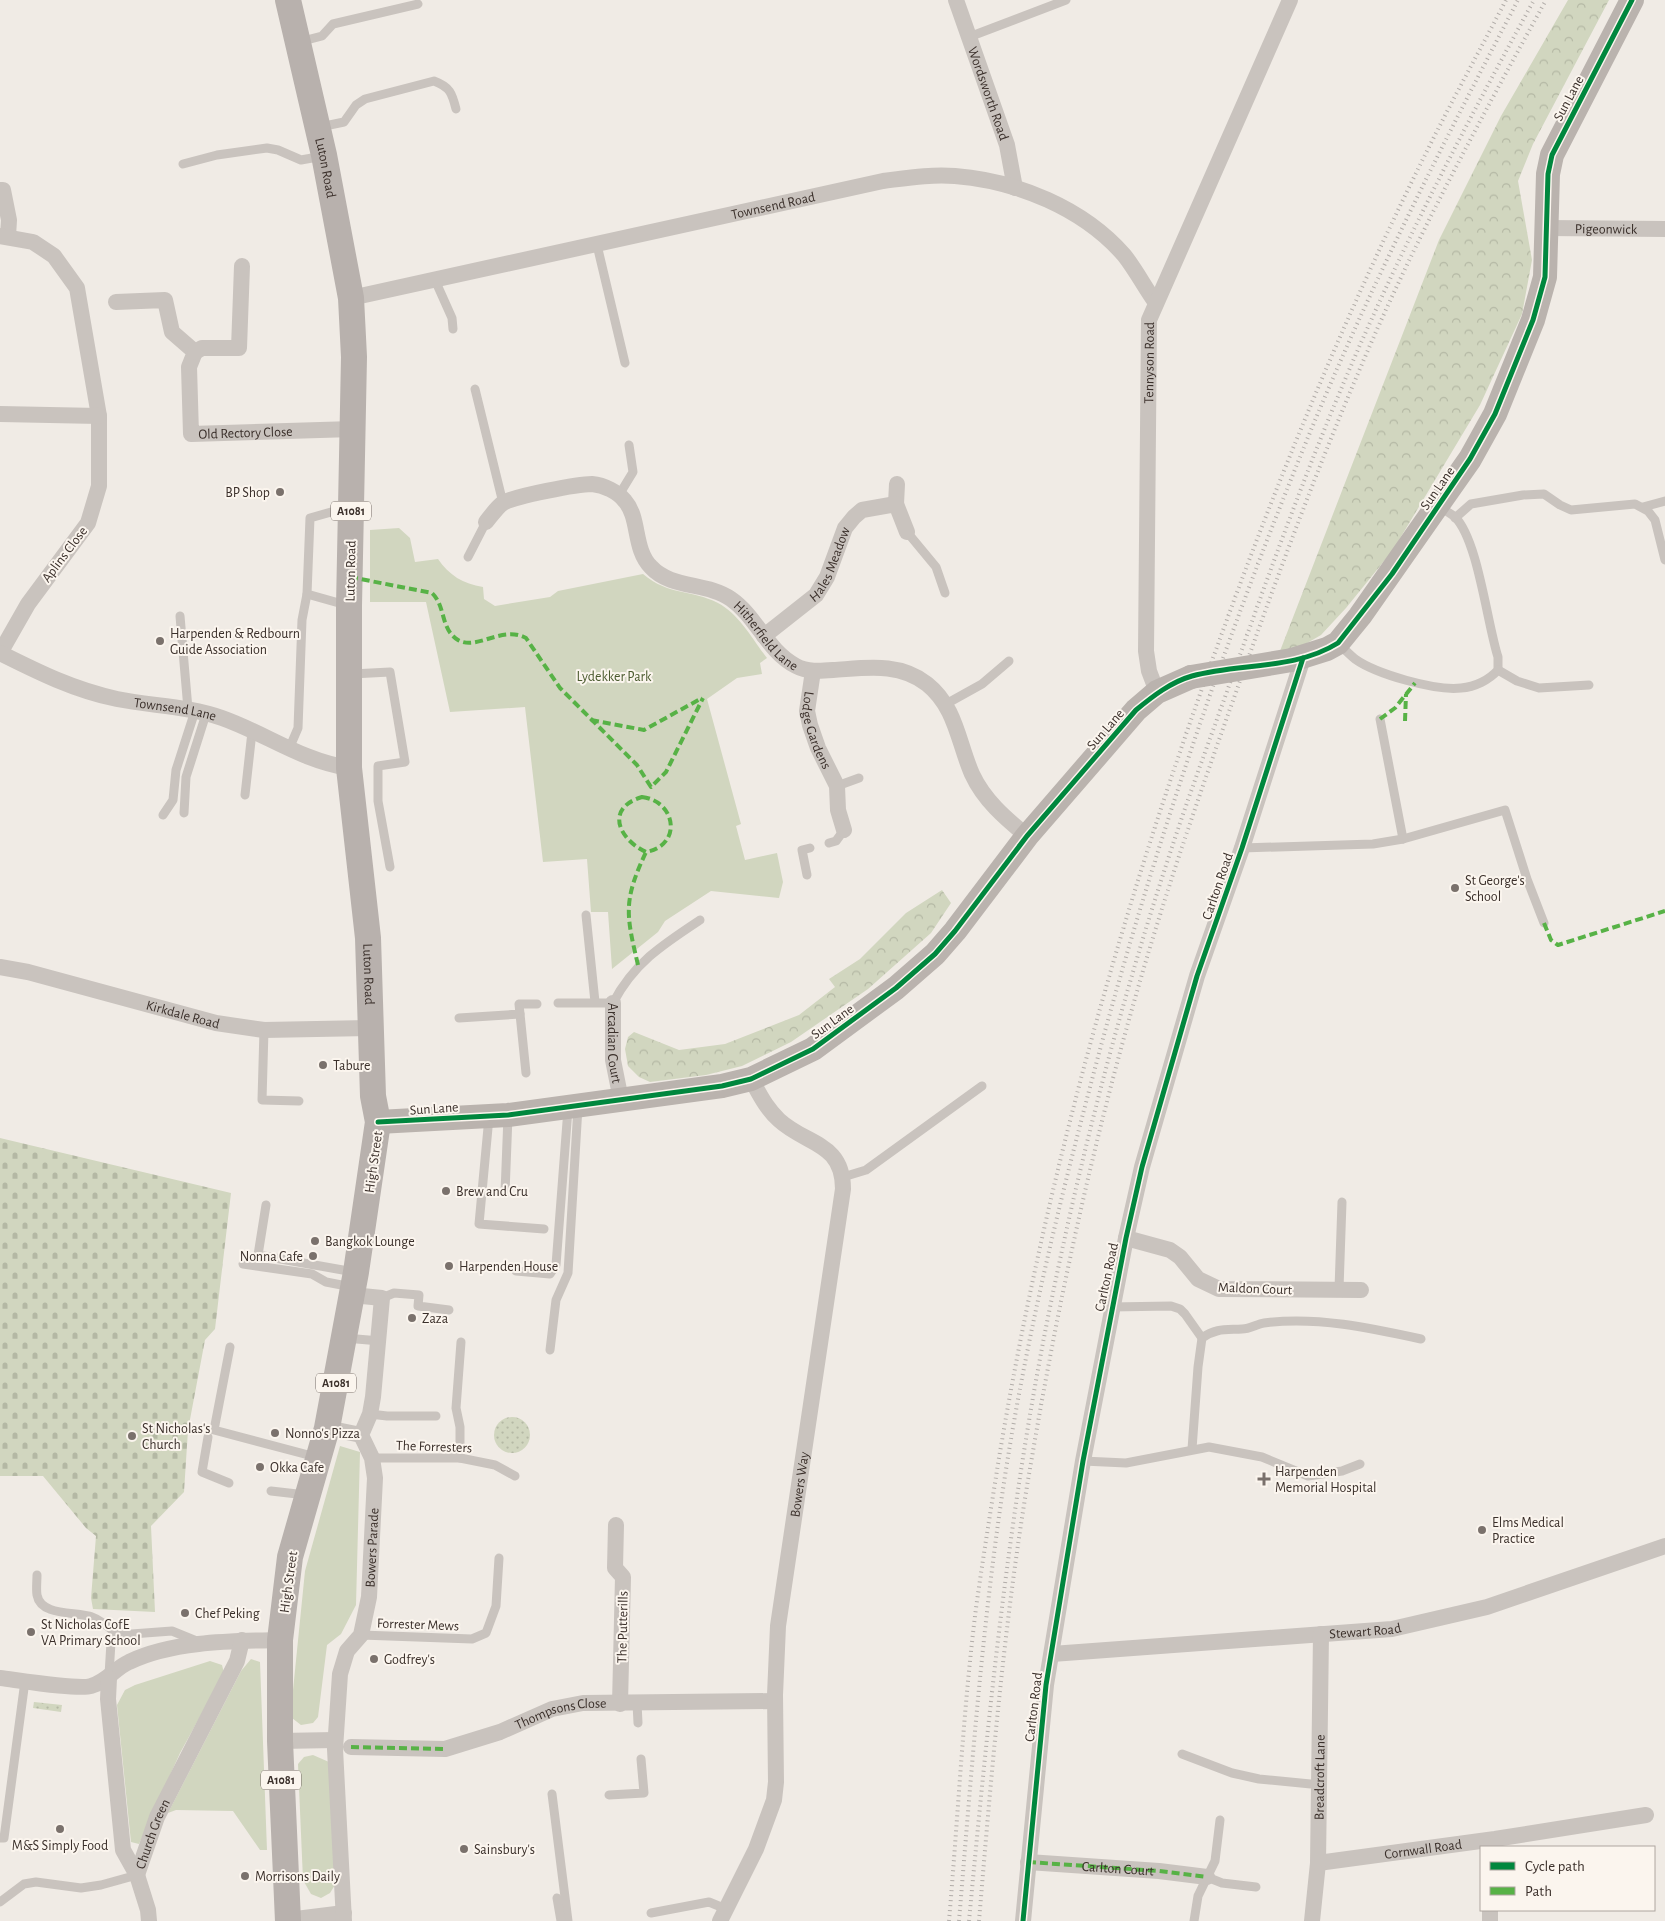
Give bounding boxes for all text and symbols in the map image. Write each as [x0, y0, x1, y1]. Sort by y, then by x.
street label: Wordsworth Road [965, 45, 1011, 142]
street label: Sun Lane [1551, 74, 1587, 123]
street label: Luton Road [312, 136, 338, 199]
street label: Townsend Road [730, 190, 816, 222]
street label: Pigeonwick [1575, 222, 1638, 237]
street label: Tennyson Road [1142, 322, 1157, 404]
street label: Old Rectory Close [198, 425, 293, 442]
street label: Sun Lane [1418, 464, 1458, 513]
place label: BP Shop [225, 486, 270, 500]
marker: BP Shop [274, 486, 286, 498]
road number: A1081 [331, 502, 371, 520]
street label: Aplins Close [39, 524, 90, 585]
street label: Hales Meadow [807, 525, 853, 605]
street label: Luton Road [343, 540, 359, 602]
street label: Hitherfield Lane [731, 599, 800, 674]
place label: Harpenden & Redbourn Guide Association [170, 627, 300, 657]
marker: Harpenden & Redbourn Guide Association [154, 635, 166, 647]
park label: Lydekker Park [577, 670, 652, 684]
street label: Lodge Gardens [799, 690, 833, 771]
street label: Townsend Lane [133, 696, 218, 724]
street label: Sun Lane [1084, 707, 1127, 753]
street label: Carlton Road [1200, 851, 1236, 922]
place label: St George's School [1465, 874, 1525, 904]
marker: St George's School [1449, 882, 1461, 894]
street label: Luton Road [360, 943, 376, 1005]
street label: Kirkdale Road [144, 998, 221, 1032]
street label: Sun Lane [809, 1002, 857, 1042]
street label: Arcadian Court [605, 1003, 624, 1085]
marker: Tabure [317, 1059, 329, 1071]
place label: Tabure [333, 1059, 371, 1073]
street label: Sun Lane [409, 1100, 459, 1118]
street label: High Street [363, 1130, 385, 1194]
marker: Brew and Cru [440, 1185, 452, 1197]
place label: Brew and Cru [456, 1185, 528, 1199]
marker: Bangkok Lounge [309, 1235, 321, 1247]
place label: Bangkok Lounge [325, 1235, 415, 1249]
street label: Carlton Road [1093, 1242, 1121, 1313]
place label: Nonna Cafe [240, 1250, 303, 1264]
marker: Nonna Cafe [307, 1250, 319, 1262]
marker: Harpenden House [443, 1260, 455, 1272]
place label: Harpenden House [459, 1260, 558, 1274]
street label: Maldon Court [1218, 1281, 1293, 1297]
marker: Zaza [406, 1312, 418, 1324]
place label: Zaza [422, 1312, 449, 1326]
road number: A1081 [316, 1374, 356, 1392]
place label: St Nicholas's Church [142, 1422, 211, 1452]
marker: Nonno's Pizza [269, 1427, 281, 1439]
place label: Nonno's Pizza [285, 1427, 360, 1441]
marker: St Nicholas's Church [126, 1430, 138, 1442]
street label: The Forresters [396, 1439, 472, 1455]
street label: Bowers Way [788, 1451, 812, 1518]
marker: Okka Cafe [254, 1461, 266, 1473]
place label: Okka Cafe [270, 1461, 324, 1475]
place label: Harpenden Memorial Hospital [1275, 1465, 1377, 1495]
marker: Harpenden Memorial Hospital [1257, 1472, 1271, 1486]
street label: Bowers Parade [363, 1508, 381, 1588]
place label: Elms Medical Practice [1492, 1516, 1564, 1546]
marker: Elms Medical Practice [1476, 1524, 1488, 1536]
street label: High Street [278, 1550, 300, 1614]
street label: The Putterills [615, 1591, 631, 1663]
marker: Chef Peking [179, 1607, 191, 1619]
place label: Chef Peking [195, 1607, 260, 1621]
street label: Forrester Mews [377, 1617, 459, 1633]
place label: St Nicholas CofE VA Primary School [41, 1618, 141, 1648]
street label: Stewart Road [1329, 1621, 1403, 1642]
marker: St Nicholas CofE VA Primary School [25, 1626, 37, 1638]
marker: Godfrey's [368, 1653, 380, 1665]
place label: Godfrey's [384, 1653, 435, 1667]
street label: Carlton Road [1023, 1672, 1045, 1743]
street label: Thompsons Close [513, 1697, 607, 1732]
street label: Breadcroft Lane [1313, 1734, 1328, 1820]
road number: A1081 [261, 1770, 301, 1790]
street label: Church Green [134, 1797, 173, 1871]
marker: M&S Simply Food [54, 1823, 66, 1835]
street label: Cornwall Road [1384, 1838, 1463, 1862]
place label: M&S Simply Food [12, 1839, 108, 1853]
marker: Sainsbury's [458, 1843, 470, 1855]
place label: Sainsbury's [474, 1843, 535, 1857]
legend [1480, 1846, 1655, 1911]
text: Cycle path [1525, 1859, 1585, 1874]
street label: Carlton Court [1081, 1860, 1155, 1879]
marker: Morrisons Daily [239, 1870, 251, 1882]
place label: Morrisons Daily [255, 1870, 340, 1884]
text: Path [1525, 1884, 1552, 1899]

